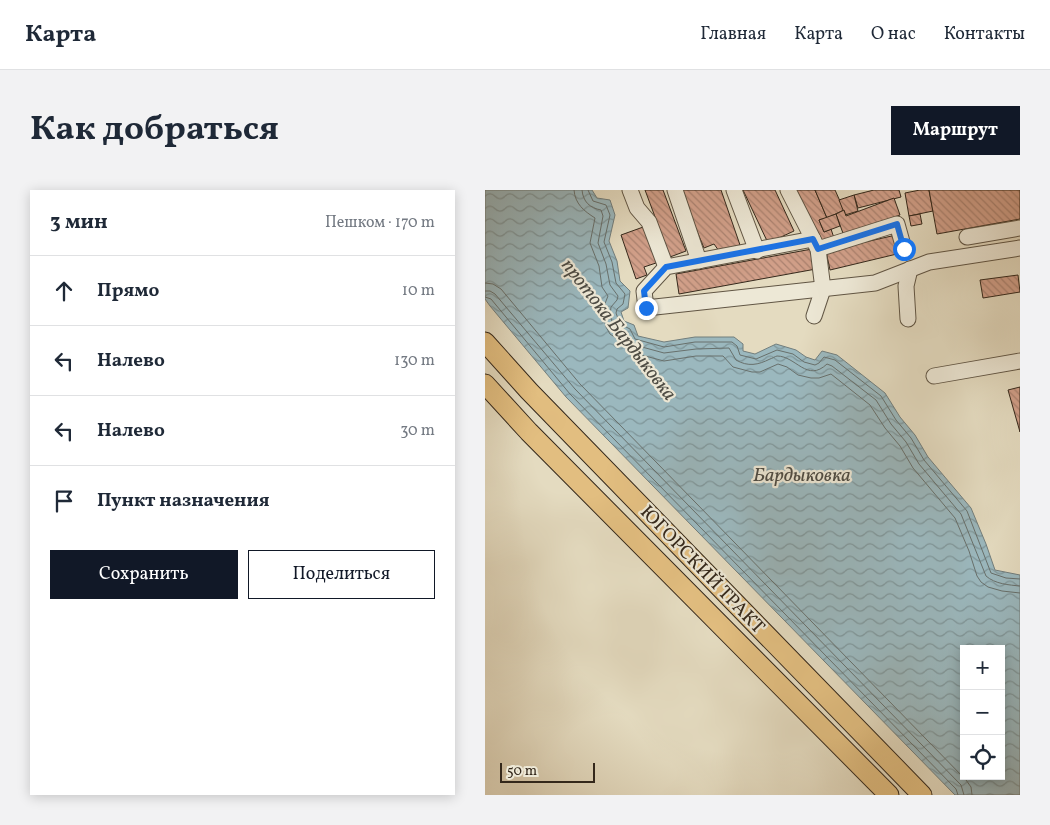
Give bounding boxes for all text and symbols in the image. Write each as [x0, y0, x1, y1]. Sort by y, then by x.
text: Карта [25, 18, 96, 52]
text: Главная [700, 22, 766, 47]
text: Карта [794, 22, 843, 47]
text: О нас [871, 22, 916, 47]
text: Контакты [944, 22, 1025, 47]
text: Как добраться [30, 106, 279, 154]
button: Маршрут [891, 106, 1020, 155]
text: 3 мин [50, 208, 108, 237]
text: Пешком · 170 m [325, 212, 435, 234]
route start [893, 238, 916, 261]
water label: протока Бардыковка [554, 253, 682, 407]
icon: ahead [50, 277, 78, 305]
text: Прямо [97, 278, 159, 304]
text: 10 m [402, 280, 435, 302]
route end [635, 297, 658, 320]
icon: left [50, 347, 78, 375]
text: Налево [97, 348, 165, 374]
text: 130 m [394, 350, 435, 372]
icon: left [50, 417, 78, 445]
text: Налево [97, 418, 165, 444]
text: 30 m [400, 420, 435, 442]
water label: Бардыковка [753, 462, 851, 490]
icon: arrive [50, 487, 78, 515]
text: Пункт назначения [97, 488, 270, 514]
street label: ЮГОРСКИЙ ТРАКТ [634, 500, 770, 640]
button: Сохранить [50, 550, 238, 599]
button: Поделиться [248, 550, 435, 599]
map controls [960, 645, 1005, 780]
button: + [960, 645, 1005, 690]
button: − [960, 690, 1005, 735]
button: locate [960, 735, 1005, 780]
scale bar [500, 760, 595, 783]
text: 50 m [507, 762, 537, 781]

